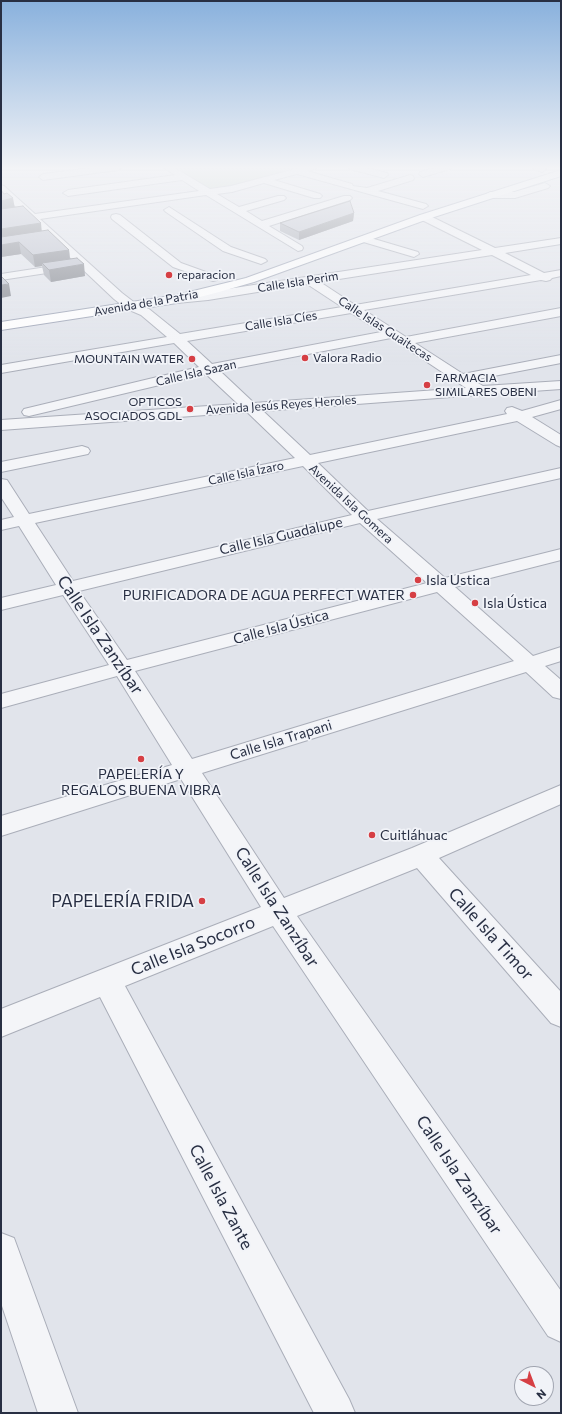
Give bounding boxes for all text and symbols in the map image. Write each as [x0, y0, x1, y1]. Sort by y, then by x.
place label: reparacion [177, 268, 235, 282]
street label: Calle Isla Perim [257, 269, 339, 295]
marker: reparacion [164, 270, 174, 280]
street label: Avenida de la Patria [93, 287, 199, 319]
street label: Calle Islas Guaitecas [335, 293, 435, 365]
street label: Calle Isla Cíes [244, 308, 318, 334]
place label: Valora Radio [313, 351, 382, 365]
place label: MOUNTAIN WATER [74, 352, 184, 366]
marker: Valora Radio [300, 353, 310, 363]
marker: MOUNTAIN WATER [187, 354, 197, 364]
street label: Calle Isla Sazan [154, 357, 238, 389]
place label: FARMACIA SIMILARES OBENI [435, 371, 537, 399]
marker: FARMACIA SIMILARES OBENI [422, 380, 432, 390]
street label: Avenida Jesús Reyes Heroles [205, 393, 357, 417]
place label: OPTICOS ASOCIADOS GDL [85, 395, 182, 423]
marker: OPTICOS ASOCIADOS GDL [185, 404, 195, 414]
street label: Calle Isla Ízaro [207, 458, 285, 488]
street label: Avenida Isla Gomera [306, 461, 396, 547]
street label: Calle Isla Guadalupe [218, 514, 344, 558]
street label: Calle Isla Zanzíbar [53, 572, 147, 698]
place label: Isla Ustica [426, 572, 490, 588]
marker: Isla Ustica [413, 575, 423, 585]
place label: PURIFICADORA DE AGUA PERFECT WATER [123, 587, 405, 603]
marker: PURIFICADORA DE AGUA PERFECT WATER [408, 590, 418, 600]
place label: Isla Ústica [483, 595, 547, 611]
marker: Isla Ústica [470, 598, 480, 608]
street label: Calle Isla Ústica [231, 606, 331, 648]
street label: Calle Isla Trapani [228, 717, 334, 763]
marker: PAPELERÍA Y REGALOS BUENA VIBRA [136, 754, 146, 764]
place label: PAPELERÍA Y REGALOS BUENA VIBRA [61, 766, 221, 798]
place label: Cuitláhuac [380, 827, 448, 843]
marker: Cuitláhuac [367, 830, 377, 840]
street label: Calle Isla Zanzíbar [231, 843, 323, 971]
street label: Calle Isla Timor [444, 884, 538, 984]
place label: PAPELERÍA FRIDA [51, 891, 194, 911]
marker: PAPELERÍA FRIDA [197, 896, 207, 906]
street label: Calle Isla Socorro [128, 912, 258, 980]
street label: Calle Isla Zanzíbar [412, 1112, 506, 1238]
street label: Calle Isla Zante [185, 1141, 257, 1253]
north arrow [514, 1366, 554, 1406]
text: N [534, 1387, 549, 1402]

